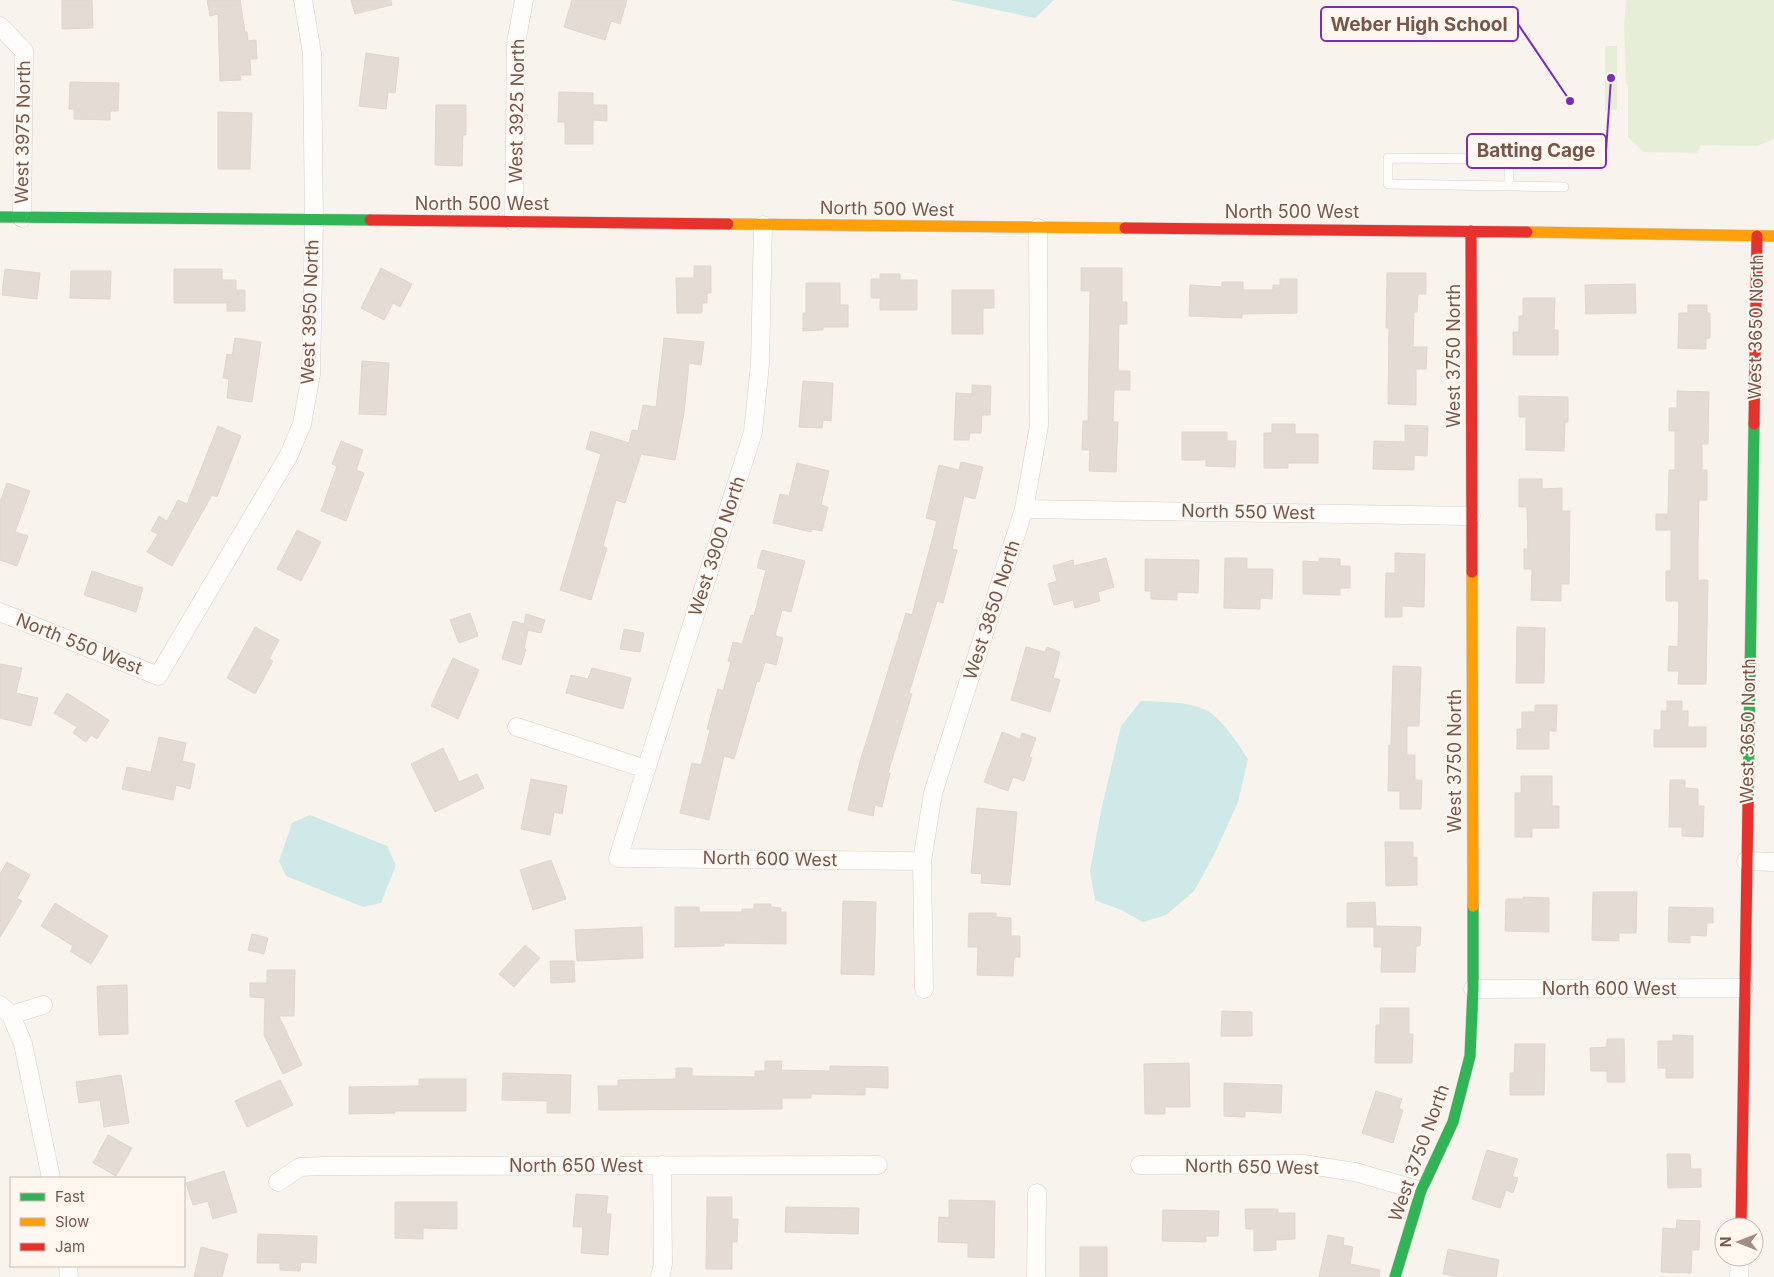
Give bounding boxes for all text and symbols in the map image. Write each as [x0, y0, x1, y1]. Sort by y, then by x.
callout: Weber High School [1321, 7, 1518, 41]
text: Weber High School [1330, 13, 1508, 36]
street label: West 3925 North [505, 38, 528, 184]
street label: West 3975 North [11, 60, 34, 204]
callout: Batting Cage [1467, 134, 1606, 168]
text: Batting Cage [1477, 139, 1595, 162]
street label: North 500 West [415, 193, 549, 214]
street label: North 500 West [820, 197, 955, 220]
street label: North 500 West [1225, 201, 1359, 222]
street label: West 3950 North [296, 239, 323, 385]
street label: West 3650 North [1744, 254, 1767, 400]
street label: West 3750 North [1443, 284, 1464, 428]
street label: West 3900 North [684, 473, 749, 618]
street label: North 550 West [1181, 500, 1315, 523]
street label: West 3850 North [959, 537, 1024, 682]
street label: North 550 West [13, 609, 145, 678]
street label: West 3650 North [1736, 658, 1759, 804]
street label: West 3750 North [1444, 689, 1465, 833]
street label: North 600 West [703, 847, 838, 870]
street label: North 600 West [1542, 978, 1676, 999]
street label: West 3750 North [1384, 1081, 1453, 1224]
street label: North 650 West [509, 1155, 643, 1176]
street label: North 650 West [1185, 1155, 1319, 1178]
legend [10, 1177, 185, 1267]
text: Fast [55, 1187, 85, 1206]
text: Slow [55, 1212, 89, 1231]
north arrow [1714, 1217, 1764, 1267]
text: Jam [55, 1237, 85, 1256]
text: N [1717, 1237, 1734, 1247]

